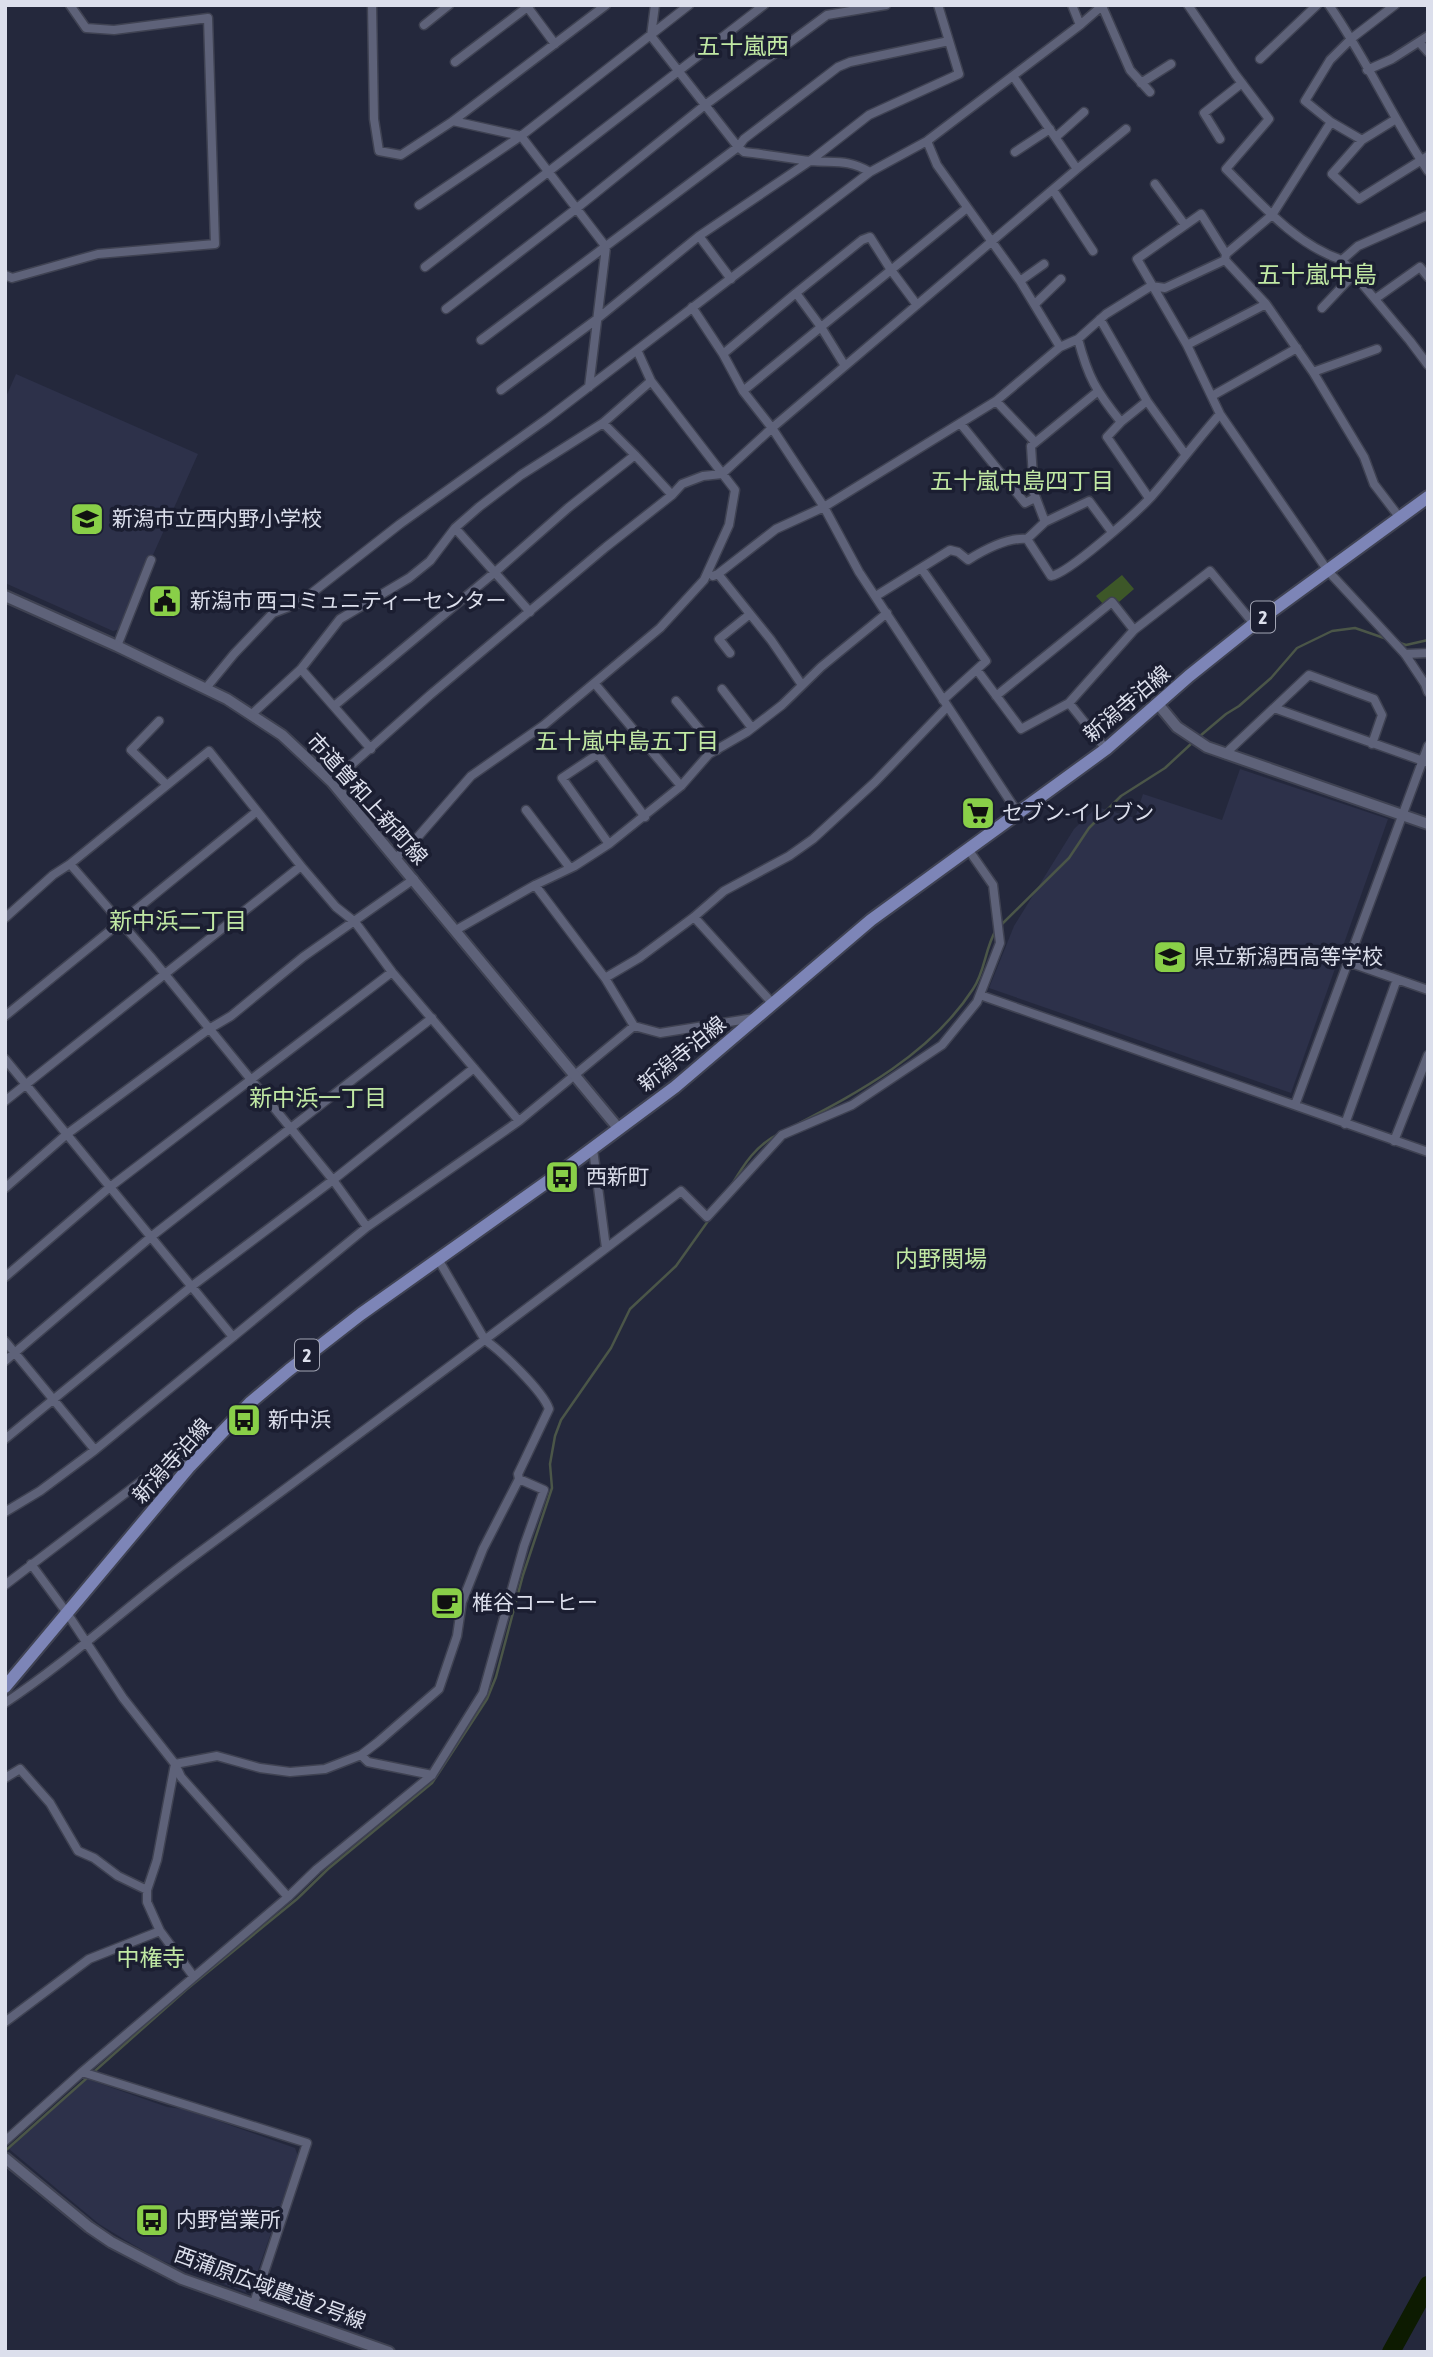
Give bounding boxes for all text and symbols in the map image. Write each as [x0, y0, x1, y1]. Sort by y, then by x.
district label: 五十嵐西 [697, 33, 789, 59]
district label: 五十嵐中島 [1257, 261, 1377, 288]
district label: 五十嵐中島四丁目 [930, 468, 1114, 494]
school or university icon: 新潟市立西内野小学校 [68, 500, 106, 538]
place label: 新潟市立西内野小学校 [112, 506, 322, 530]
public building icon: 新潟市 西コミュニティーセンター [146, 582, 184, 620]
place label: 新潟市 西コミュニティーセンター [190, 588, 507, 612]
road number: 2 [1251, 602, 1275, 632]
street label: 新潟寺泊線 [1078, 660, 1174, 746]
street label: 市道曽和上新町線 [303, 728, 433, 869]
district label: 五十嵐中島五丁目 [535, 728, 719, 754]
supermarket icon: セブン-イレブン [959, 794, 997, 832]
place label: セブン-イレブン [1002, 800, 1154, 824]
district label: 新中浜二丁目 [109, 908, 247, 934]
school or university icon: 県立新潟西高等学校 [1151, 938, 1189, 976]
place label: 県立新潟西高等学校 [1194, 944, 1383, 968]
street label: 新潟寺泊線 [633, 1011, 730, 1096]
district label: 新中浜一丁目 [249, 1085, 387, 1111]
bus stop icon: 西新町 [543, 1158, 581, 1196]
place label: 西新町 [586, 1164, 649, 1188]
district label: 内野関場 [895, 1246, 987, 1272]
road number: 2 [295, 1340, 319, 1371]
bus stop icon: 新中浜 [225, 1401, 263, 1439]
place label: 新中浜 [268, 1407, 331, 1431]
street label: 新潟寺泊線 [127, 1413, 215, 1507]
cafe icon: 椎谷コーヒー [428, 1584, 466, 1622]
place label: 椎谷コーヒー [472, 1590, 598, 1614]
district label: 中権寺 [117, 1945, 186, 1971]
bus stop icon: 内野営業所 [133, 2201, 171, 2239]
place label: 内野営業所 [176, 2207, 281, 2231]
street label: 西蒲原広域農道 2号線 [171, 2241, 369, 2333]

